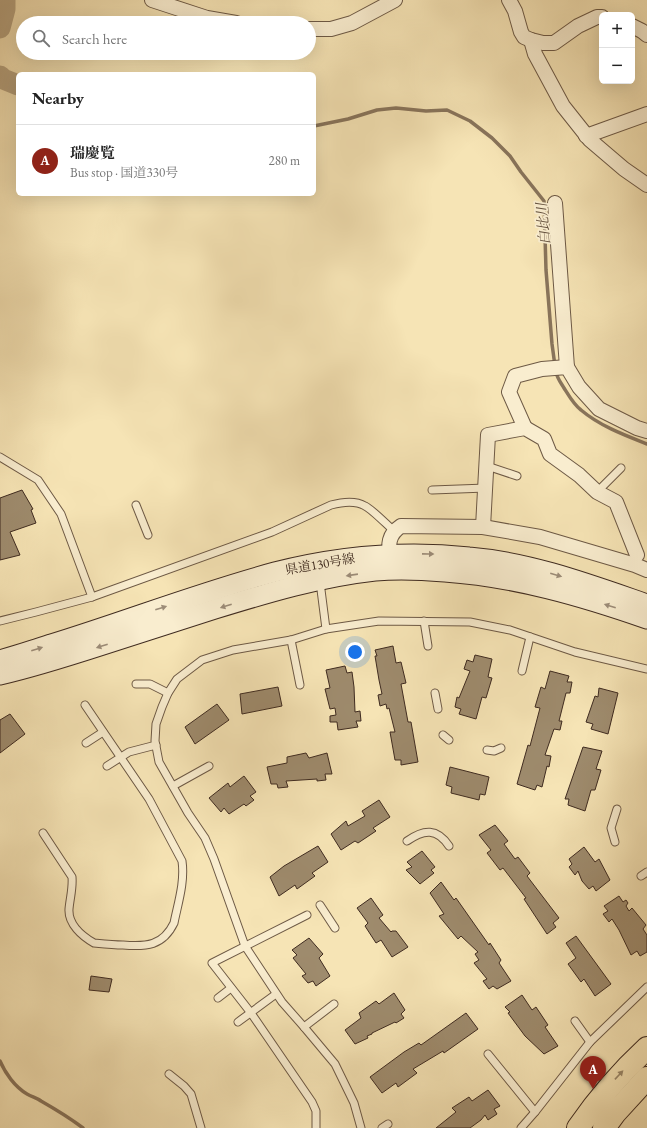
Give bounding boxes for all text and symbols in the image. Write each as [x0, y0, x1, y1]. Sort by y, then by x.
map controls [599, 12, 635, 84]
button: + [599, 12, 635, 48]
search box [16, 16, 316, 60]
icon: search [30, 27, 52, 49]
text: Search here [62, 29, 127, 48]
button: − [599, 48, 635, 84]
text: Nearby [32, 87, 84, 109]
text: 瑞慶覧 [70, 143, 115, 162]
text: A [40, 152, 50, 169]
text: 280 m [269, 152, 300, 169]
text: Bus stop · 国道330号 [70, 164, 178, 181]
water label: 白比川 [532, 200, 554, 246]
street label: 県道130号線 [284, 549, 356, 579]
one-way arrow [422, 551, 435, 557]
one-way arrow [346, 572, 358, 578]
one-way arrow [551, 572, 563, 578]
one-way arrow [219, 603, 231, 609]
one-way arrow [604, 603, 616, 609]
one-way arrow [155, 605, 167, 611]
your location [345, 642, 365, 662]
one-way arrow [96, 643, 108, 649]
one-way arrow [32, 646, 44, 652]
pin: A [580, 1056, 606, 1089]
one-way arrow [615, 1070, 624, 1080]

